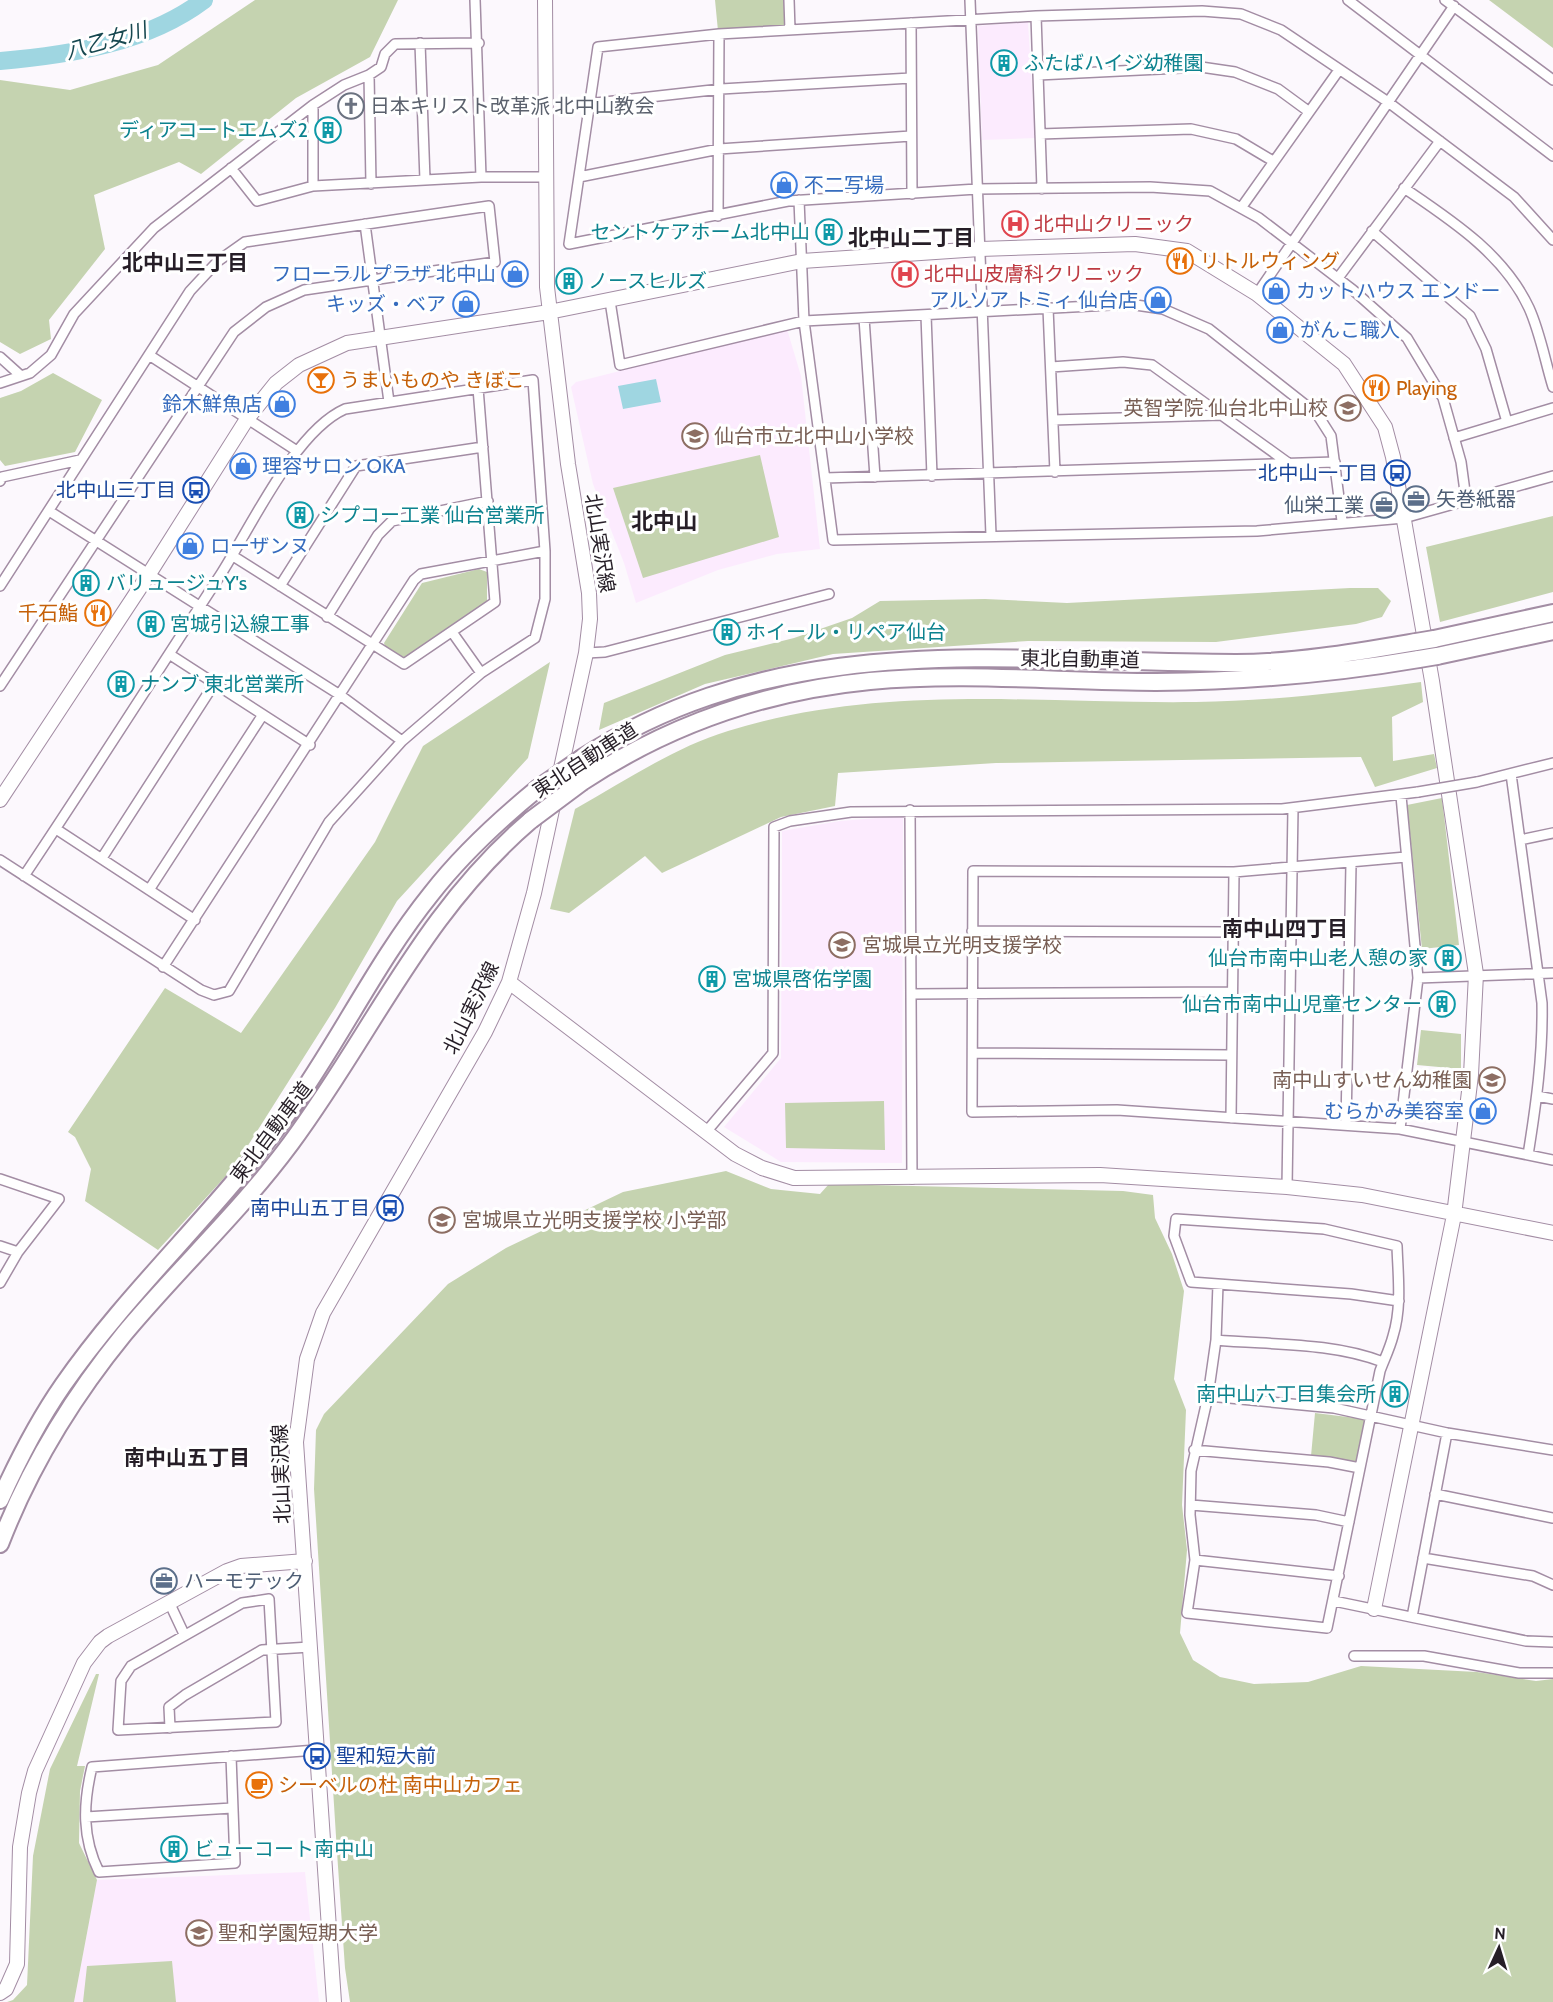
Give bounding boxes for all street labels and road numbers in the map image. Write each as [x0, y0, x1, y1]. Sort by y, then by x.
street label: 北山実沢線 [580, 492, 620, 594]
street label: 東北自動車道 [1020, 646, 1140, 672]
street label: 東北自動車道 [528, 717, 642, 803]
street label: 北山実沢線 [438, 958, 504, 1058]
street label: 東北自動車道 [225, 1077, 317, 1187]
street label: 北山実沢線 [267, 1424, 295, 1524]

